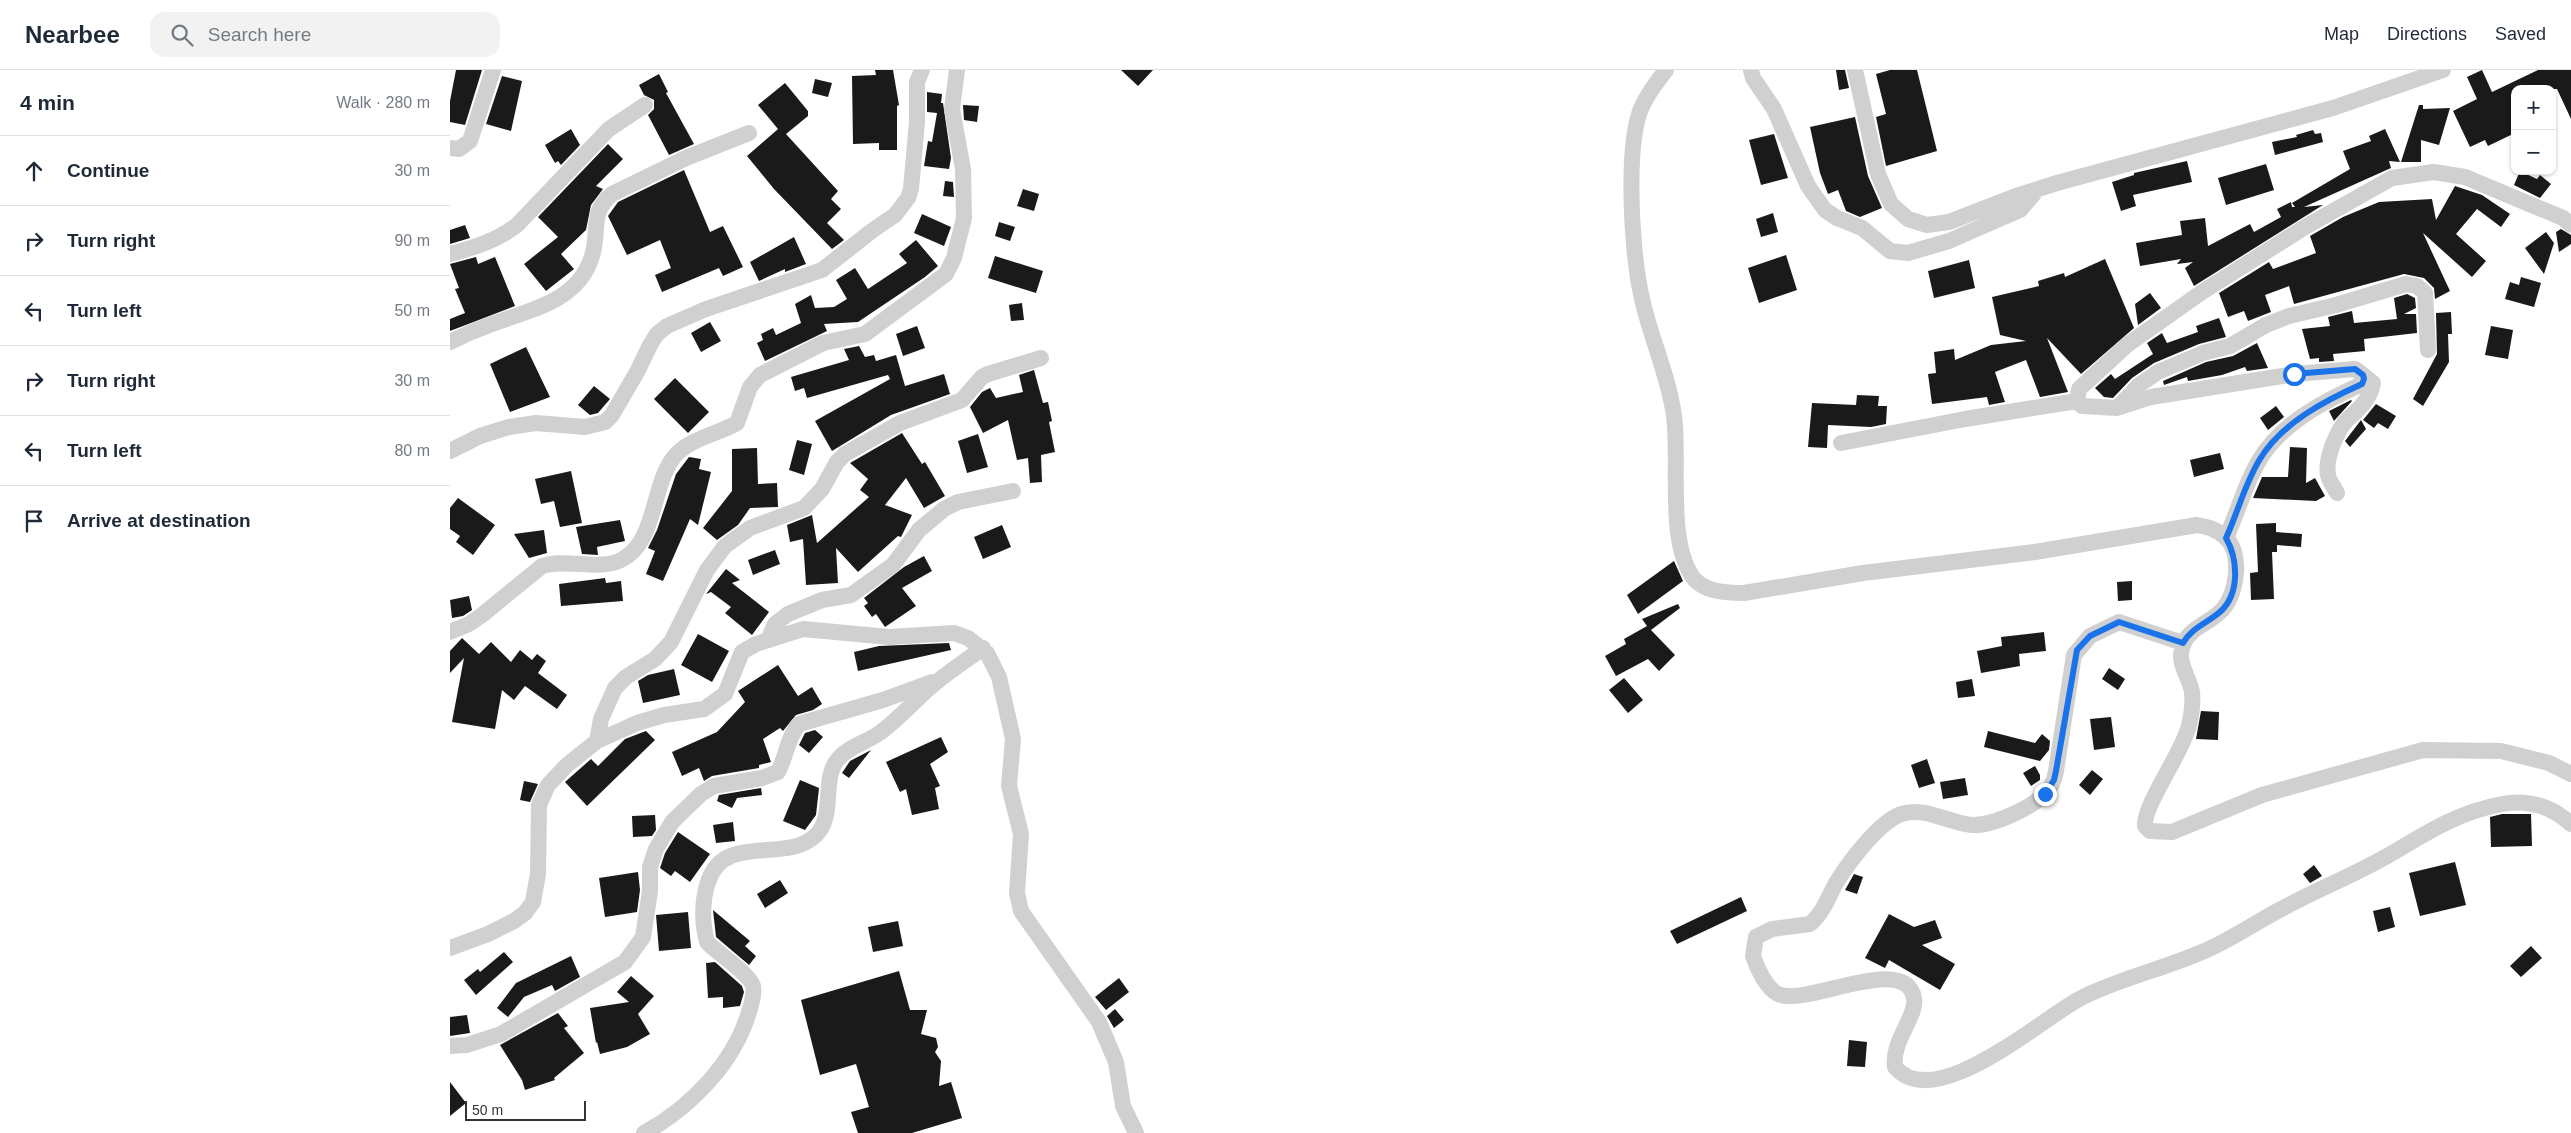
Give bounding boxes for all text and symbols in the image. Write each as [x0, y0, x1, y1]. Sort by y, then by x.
search box [150, 12, 500, 57]
text: Nearbee [25, 21, 120, 48]
icon: search [168, 21, 196, 49]
text: Search here [208, 24, 311, 45]
text: Map [2324, 24, 2359, 44]
text: Directions [2387, 24, 2467, 44]
text: Saved [2495, 24, 2546, 44]
map controls [2511, 85, 2556, 175]
button: + [2511, 85, 2556, 130]
text: 4 min [20, 91, 75, 114]
text: Walk · 280 m [336, 94, 430, 111]
button: − [2511, 130, 2556, 175]
icon: ahead [20, 157, 48, 185]
text: Continue [67, 160, 149, 181]
text: 30 m [394, 162, 430, 179]
icon: right [20, 227, 48, 255]
text: Turn right [67, 230, 155, 251]
text: 90 m [394, 232, 430, 249]
icon: left [20, 297, 48, 325]
text: Turn left [67, 300, 142, 321]
text: 50 m [394, 302, 430, 319]
route start [2283, 363, 2306, 386]
icon: right [20, 367, 48, 395]
text: Turn right [67, 370, 155, 391]
text: 30 m [394, 372, 430, 389]
icon: left [20, 437, 48, 465]
text: Turn left [67, 440, 142, 461]
text: 80 m [394, 442, 430, 459]
icon: arrive [20, 507, 48, 535]
text: Arrive at destination [67, 510, 251, 531]
route end [2034, 783, 2057, 806]
scale bar [465, 1098, 586, 1121]
text: 50 m [472, 1102, 503, 1118]

